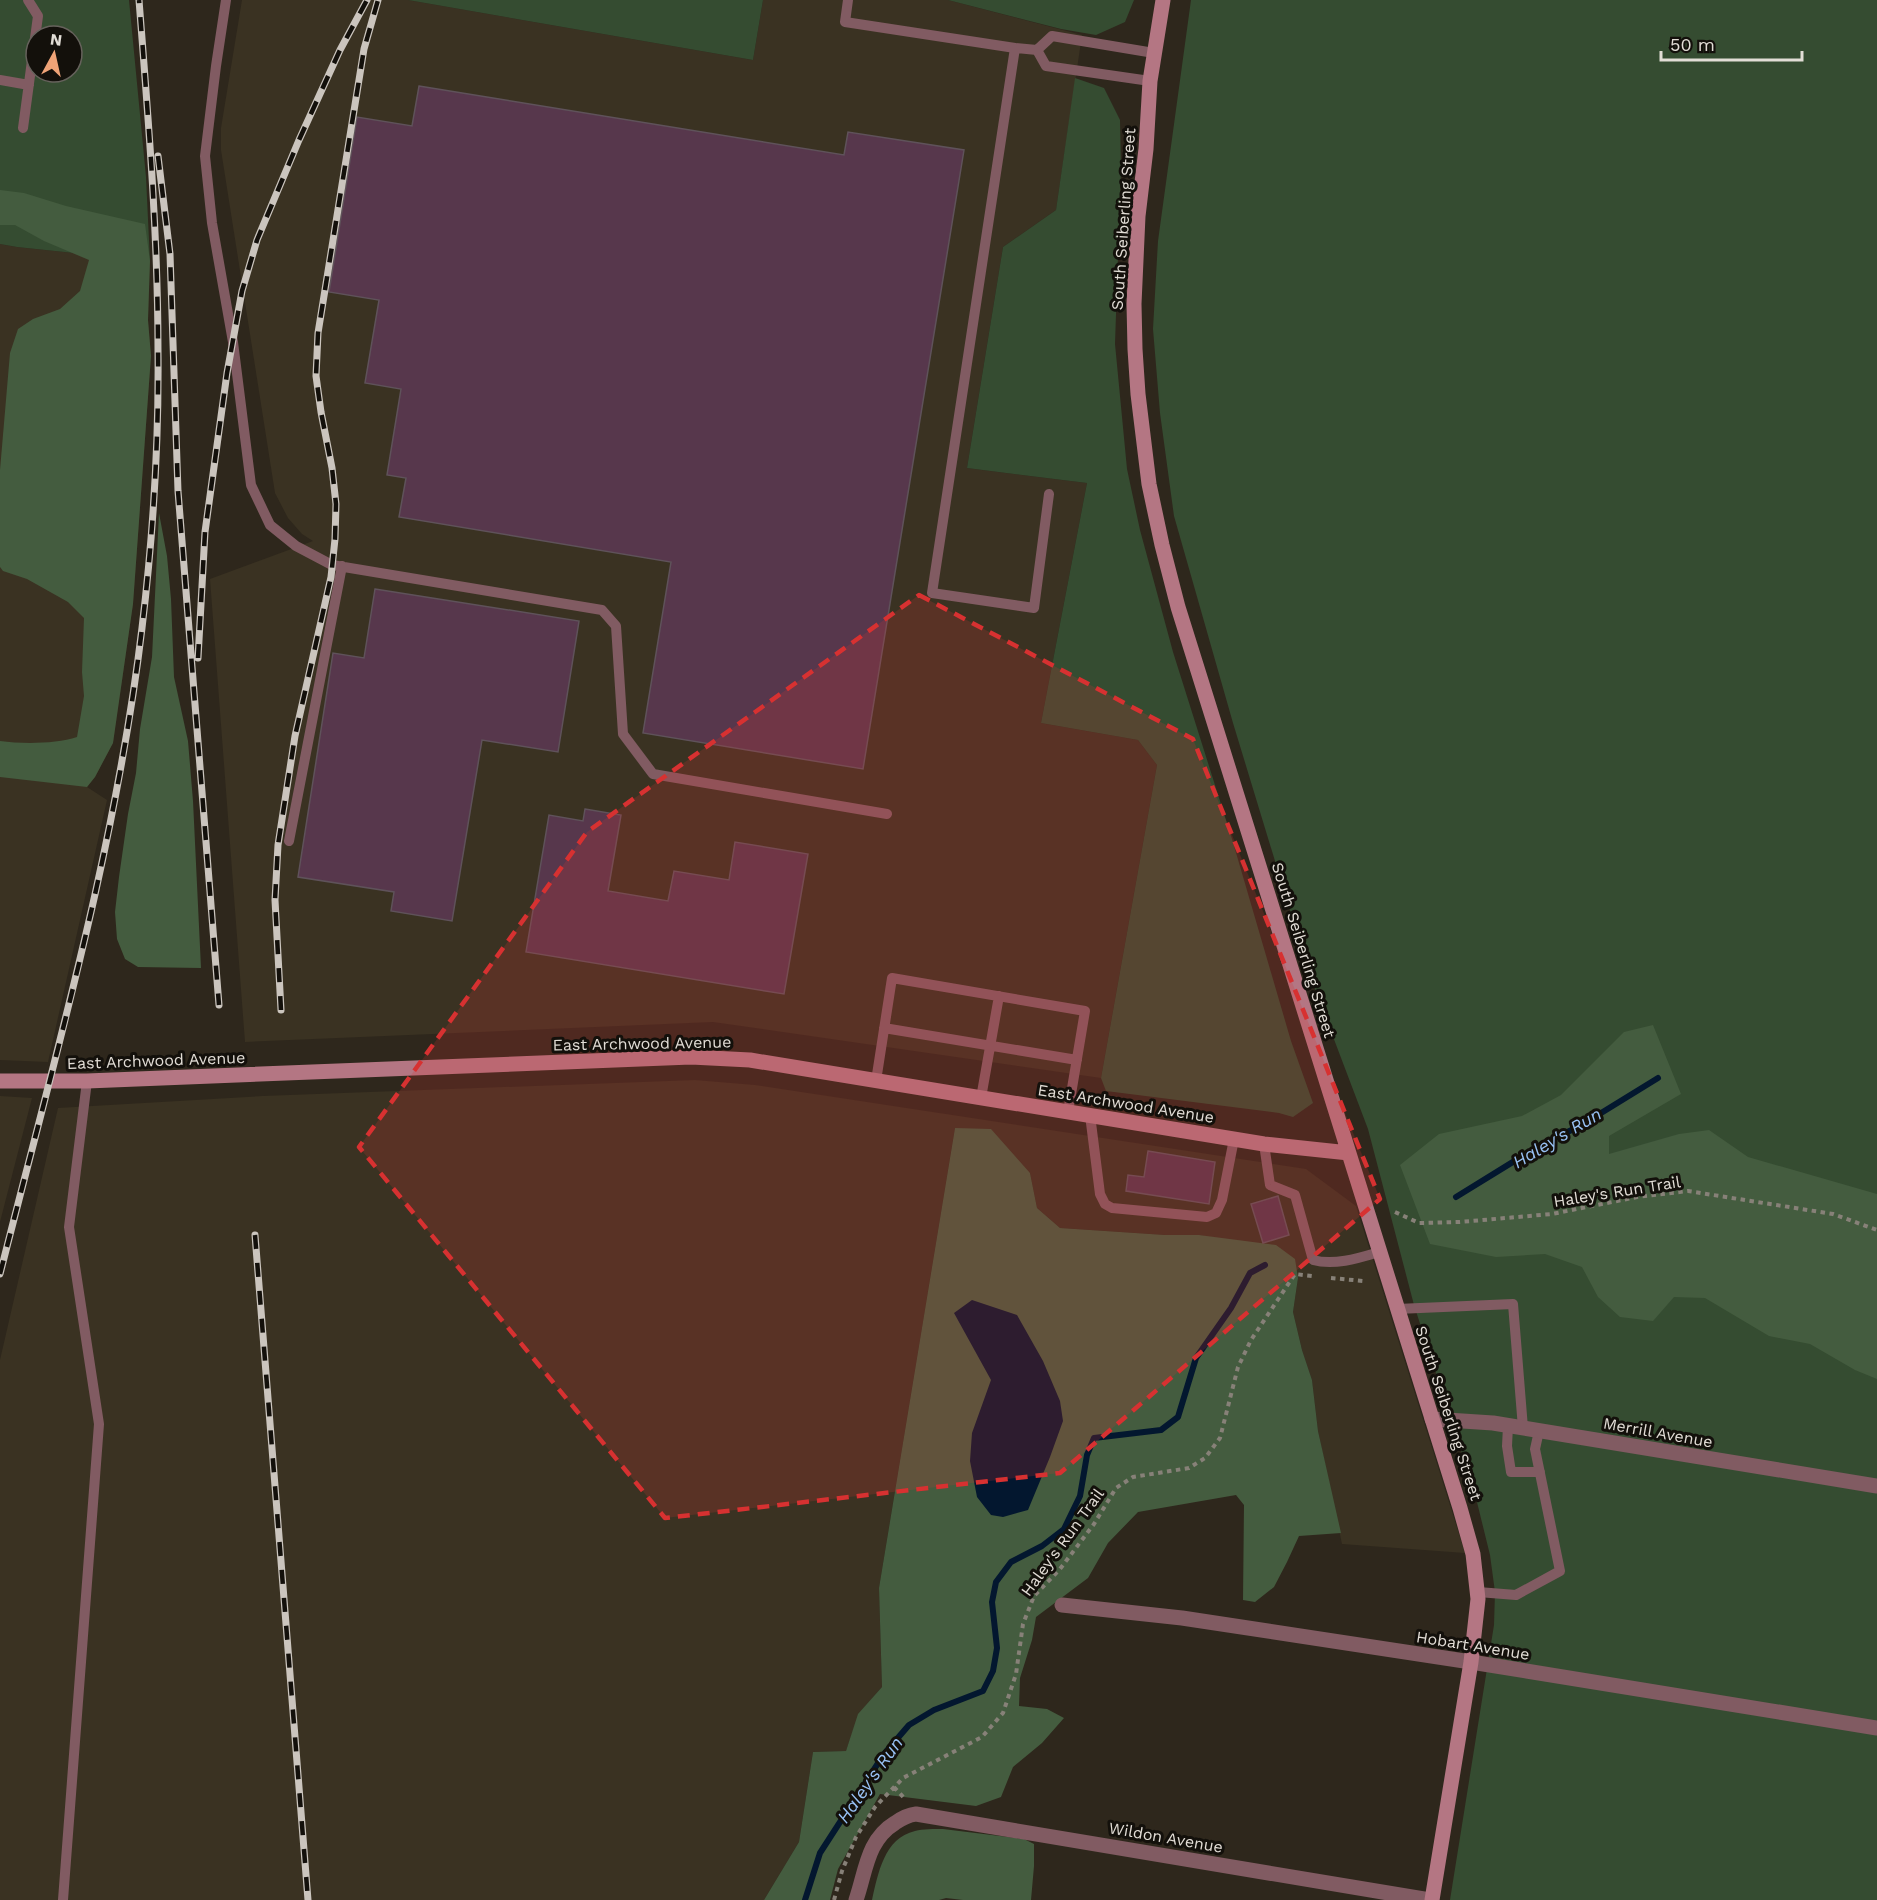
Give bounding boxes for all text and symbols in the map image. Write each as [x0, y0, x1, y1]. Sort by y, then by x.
north arrow [24, 24, 84, 84]
scale bar [1661, 24, 1802, 62]
text: N [49, 29, 63, 50]
text: 50 m [1670, 34, 1715, 55]
street label: South Seiberling Street [1108, 127, 1139, 311]
street label: South Seiberling Street [1268, 860, 1339, 1040]
street label: East Archwood Avenue [553, 1032, 731, 1055]
street label: East Archwood Avenue [66, 1048, 246, 1073]
street label: East Archwood Avenue [1036, 1080, 1216, 1127]
water label: Haley's Run [1508, 1103, 1605, 1172]
street label: Haley's Run Trail [1552, 1172, 1682, 1211]
street label: South Seiberling Street [1411, 1323, 1486, 1503]
street label: Merrill Avenue [1602, 1414, 1714, 1451]
street label: Haley's Run Trail [1017, 1485, 1108, 1600]
street label: Hobart Avenue [1415, 1627, 1531, 1664]
water label: Haley's Run [832, 1733, 907, 1827]
street label: Wildon Avenue [1107, 1818, 1224, 1857]

